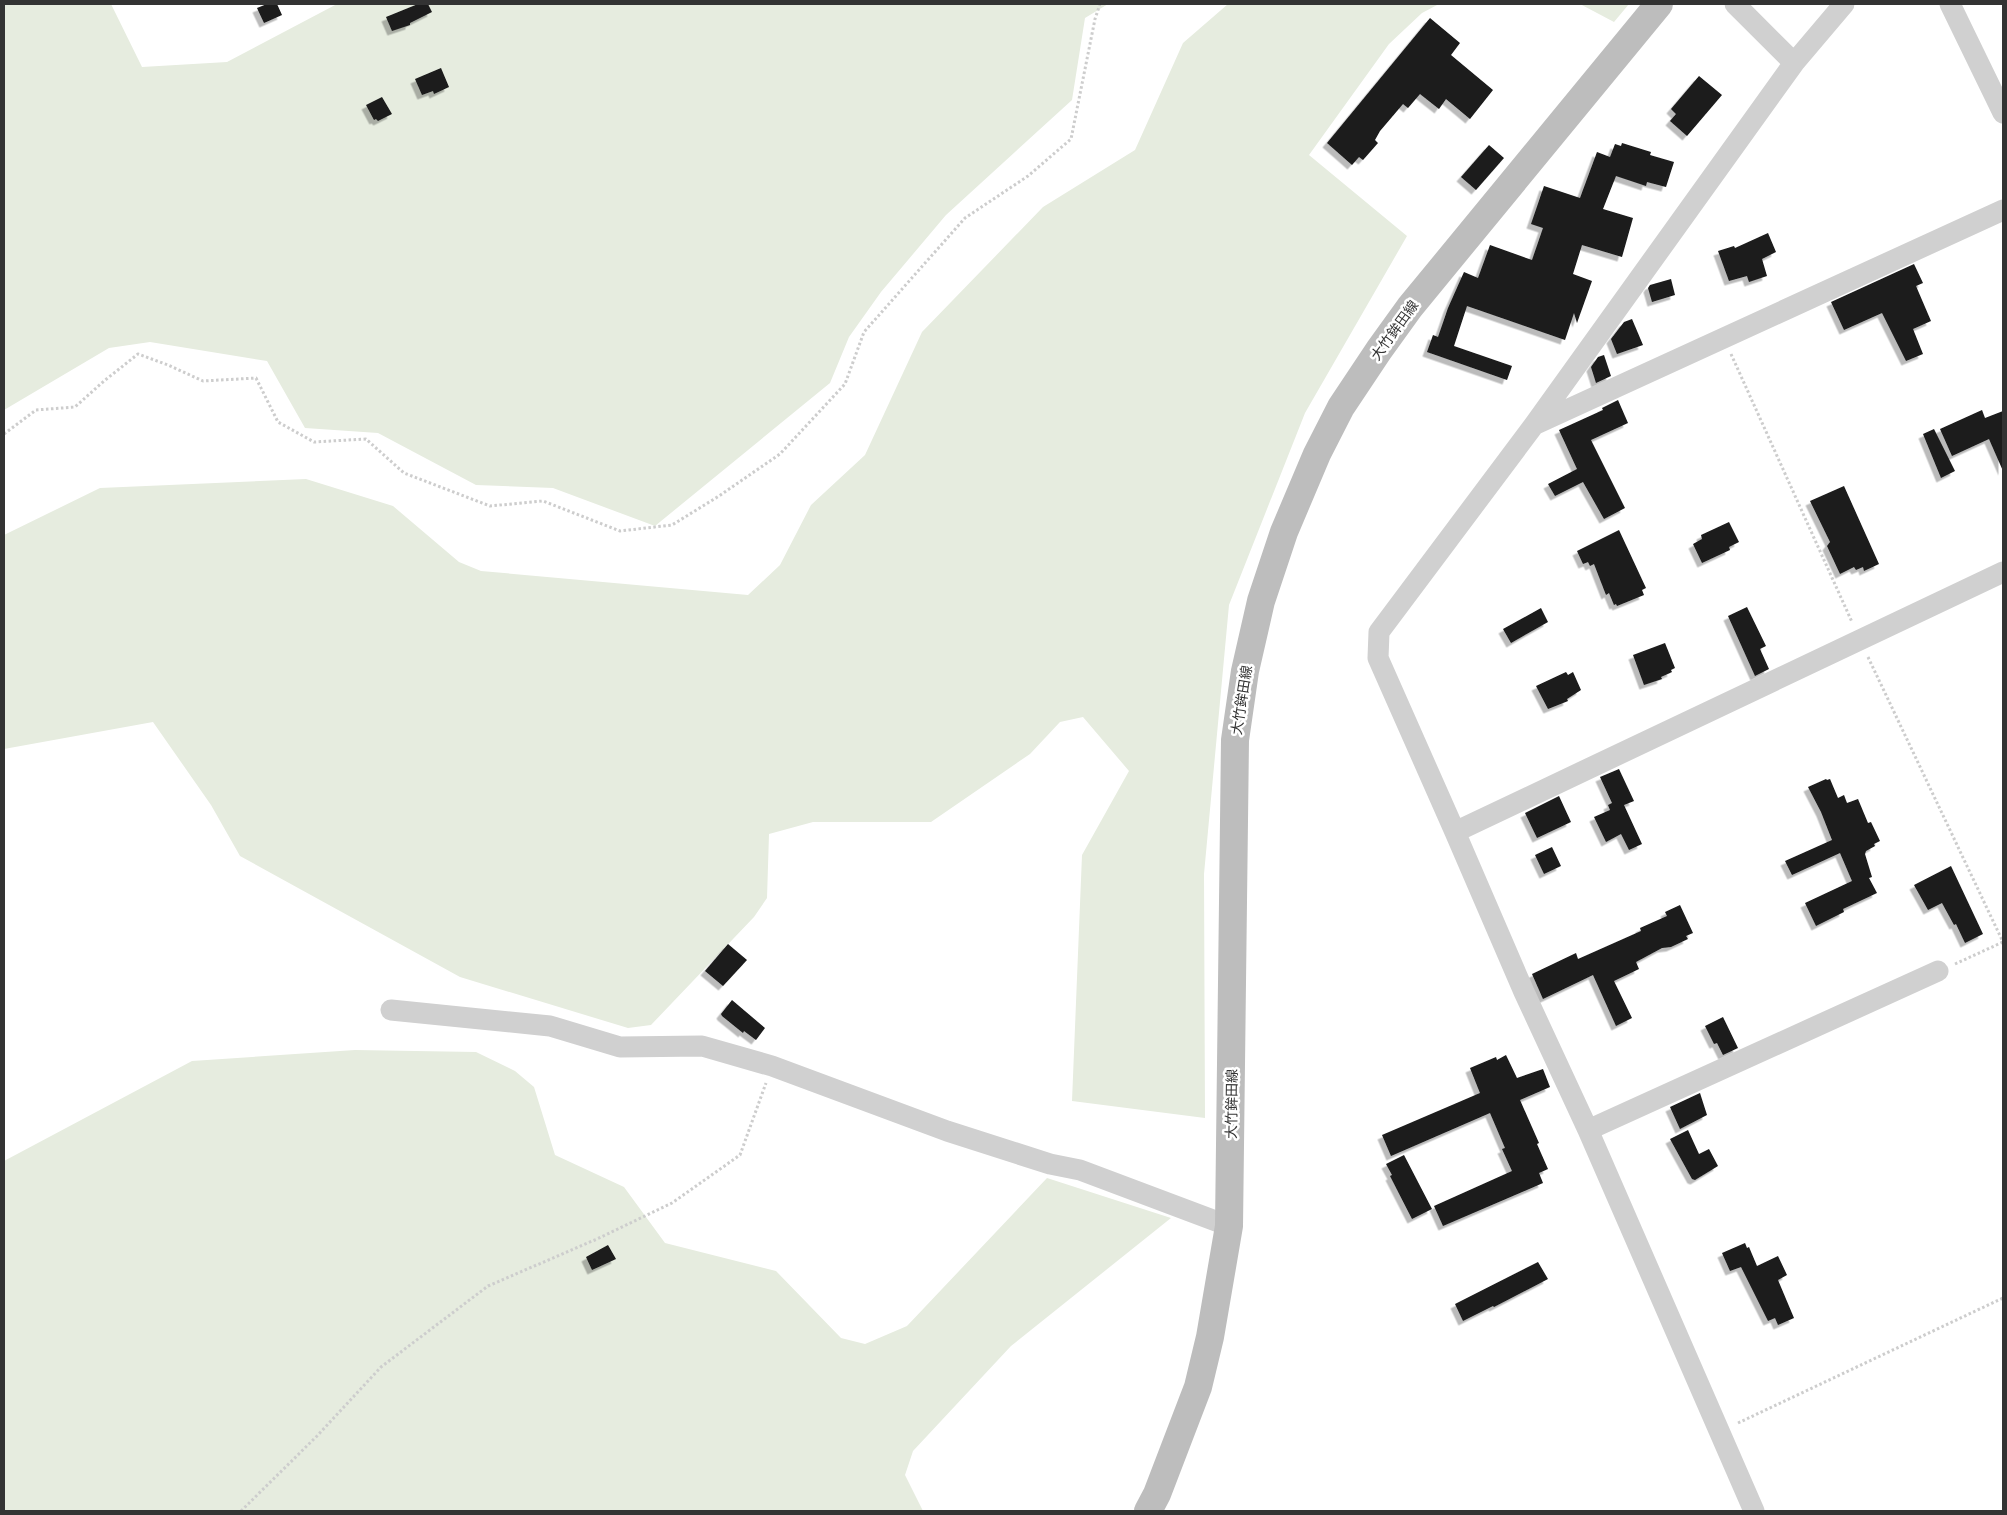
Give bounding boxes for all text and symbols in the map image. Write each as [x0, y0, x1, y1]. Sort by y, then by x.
street label: 大竹鉾田線 [1367, 297, 1421, 363]
street label: 大竹鉾田線 [1227, 664, 1255, 736]
street label: 大竹鉾田線 [1222, 1069, 1240, 1139]

